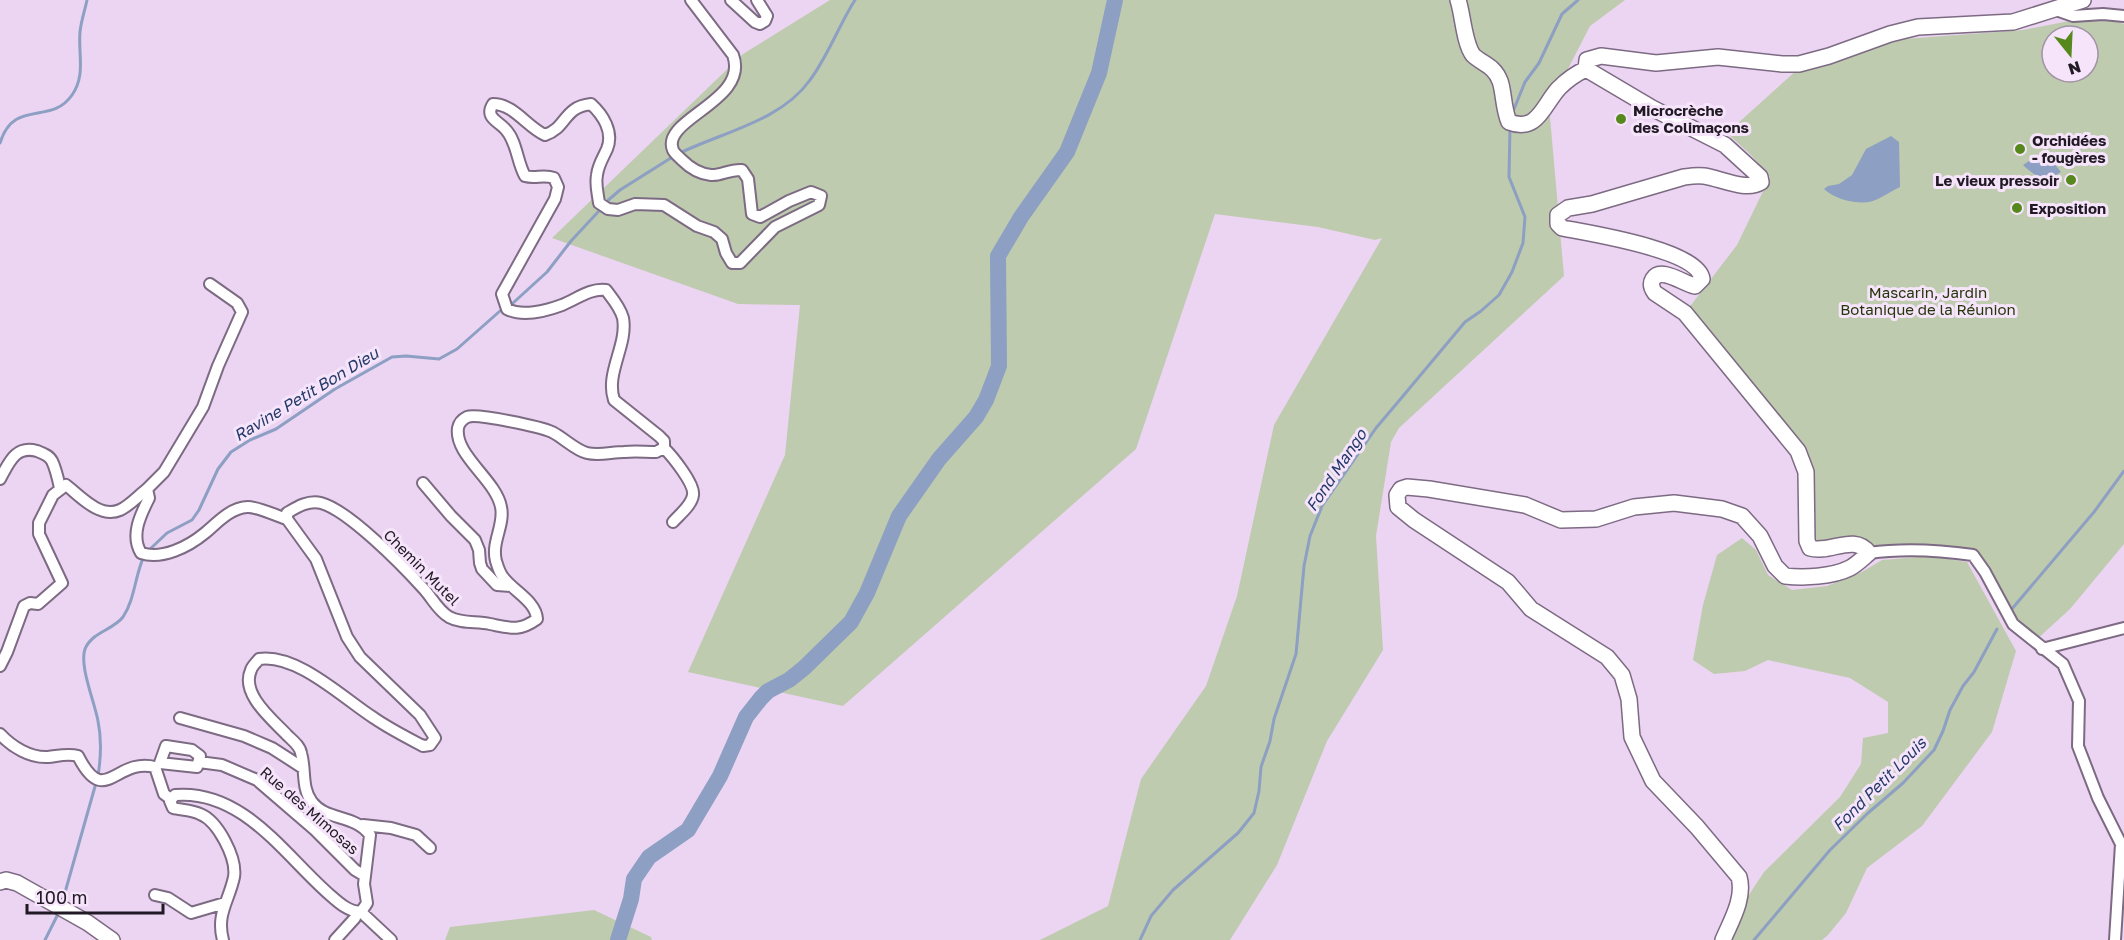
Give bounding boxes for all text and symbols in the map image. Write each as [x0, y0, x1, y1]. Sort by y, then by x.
north arrow [2040, 24, 2100, 84]
text: N [2066, 57, 2084, 80]
place label: Microcrèche des Colimaçons [1633, 101, 1749, 136]
marker: Microcrèche des Colimaçons [1614, 112, 1628, 126]
place label: Orchidées - fougères [2032, 131, 2106, 166]
marker: Orchidées - fougères [2013, 142, 2027, 156]
place label: Le vieux pressoir [1935, 171, 2059, 189]
marker: Le vieux pressoir [2064, 173, 2078, 187]
place label: Exposition [2029, 199, 2106, 217]
marker: Exposition [2010, 201, 2024, 215]
park label: Mascarin, Jardin Botanique de la Réunion [1840, 283, 2016, 318]
water label: Ravine Petit Bon Dieu [230, 342, 383, 445]
water label: Fond Mango [1301, 424, 1372, 515]
street label: Chemin Mutel [380, 525, 464, 609]
water label: Fond Petit Louis [1828, 732, 1931, 835]
street label: Rue des Mimosas [257, 762, 363, 858]
scale bar [27, 877, 164, 915]
text: 100 m [36, 886, 87, 908]

